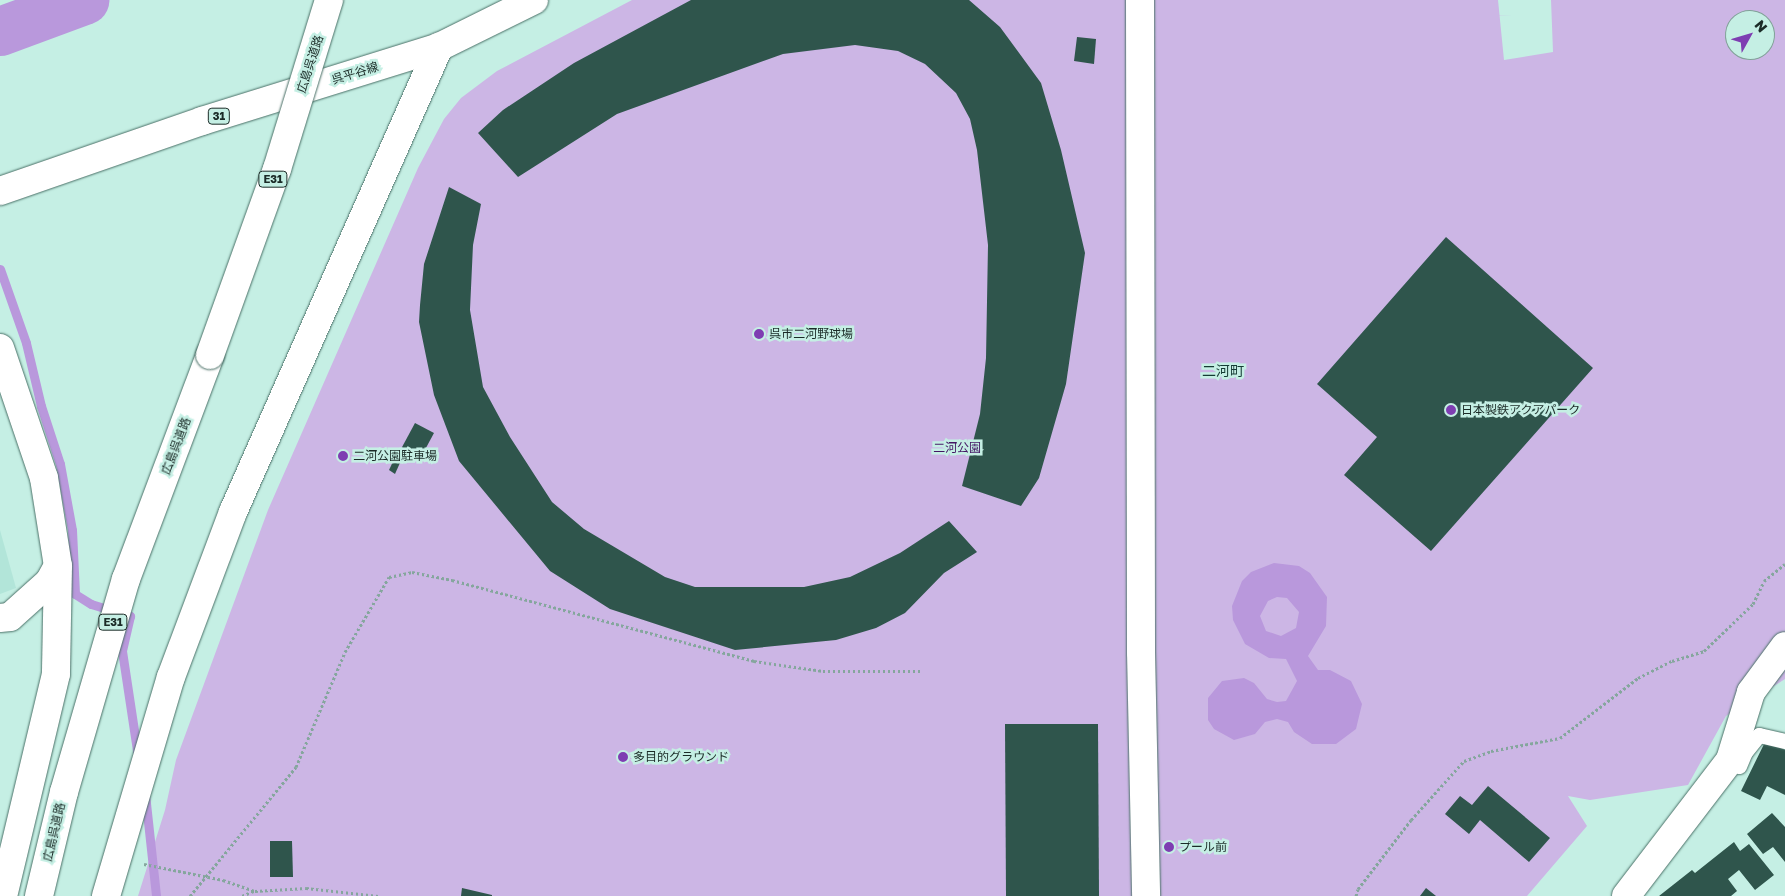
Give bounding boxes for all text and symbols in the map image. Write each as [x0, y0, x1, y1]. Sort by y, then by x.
north arrow [1725, 10, 1775, 60]
text: N [1751, 16, 1771, 35]
street label: 広島呉道路 [294, 33, 326, 95]
street label: 呉平谷線 [330, 59, 380, 87]
road number: 31 [208, 108, 230, 124]
road number: E31 [258, 170, 288, 188]
place label: 呉市二河野球場 [769, 327, 853, 341]
marker: 呉市二河野球場 [753, 328, 765, 340]
district label: 二河町 [1202, 363, 1244, 379]
place label: 日本製鉄アクアパーク [1461, 403, 1581, 417]
marker: 日本製鉄アクアパーク [1445, 404, 1457, 416]
street label: 広島呉道路 [159, 415, 193, 477]
park label: 二河公園 [933, 441, 981, 455]
place label: 二河公園駐車場 [353, 449, 437, 463]
marker: 二河公園駐車場 [337, 450, 349, 462]
road number: E31 [98, 614, 128, 630]
place label: 多目的グラウンド [633, 750, 729, 764]
marker: 多目的グラウンド [617, 751, 629, 763]
street label: 広島呉道路 [40, 801, 68, 863]
place label: プール前 [1179, 840, 1227, 854]
marker: プール前 [1163, 841, 1175, 853]

